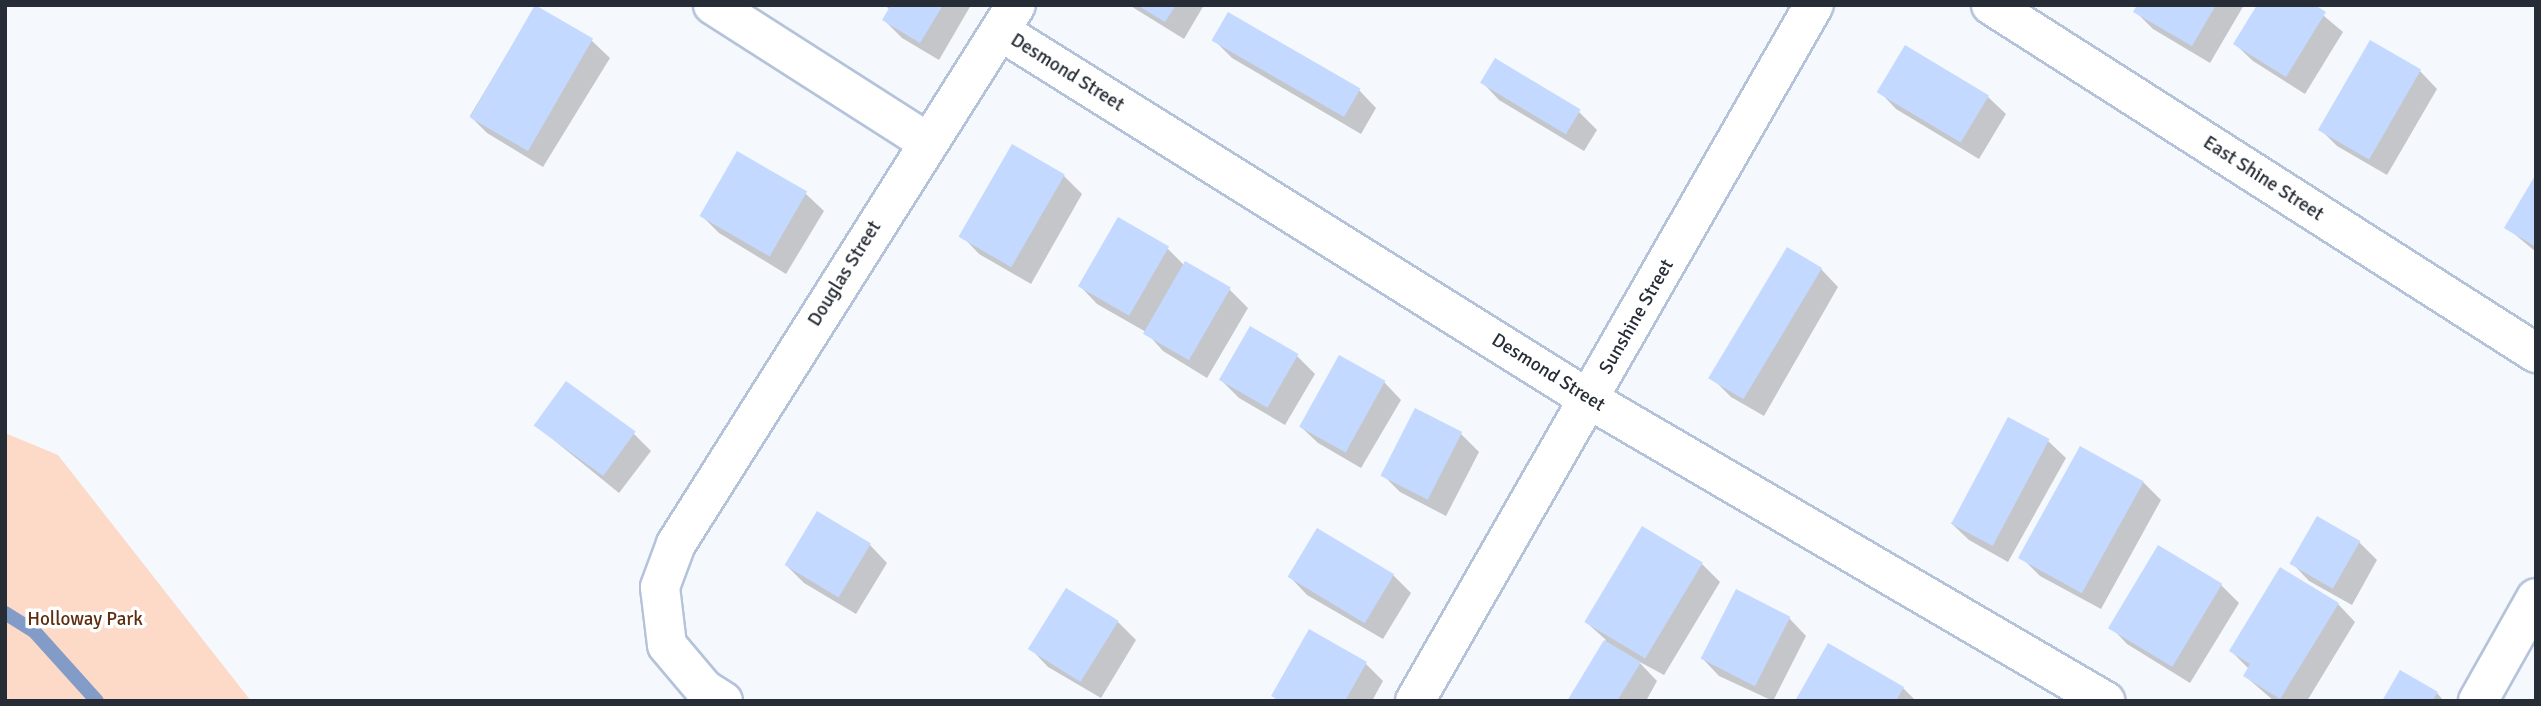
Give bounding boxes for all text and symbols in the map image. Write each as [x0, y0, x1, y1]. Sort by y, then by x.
street label: Desmond Street [1006, 29, 1128, 117]
street label: East Shine Street [2199, 132, 2327, 226]
street label: Douglas Street [804, 217, 886, 331]
street label: Sunshine Street [1595, 256, 1679, 378]
street label: Desmond Street [1487, 329, 1609, 417]
park label: Holloway Park [27, 609, 143, 631]

